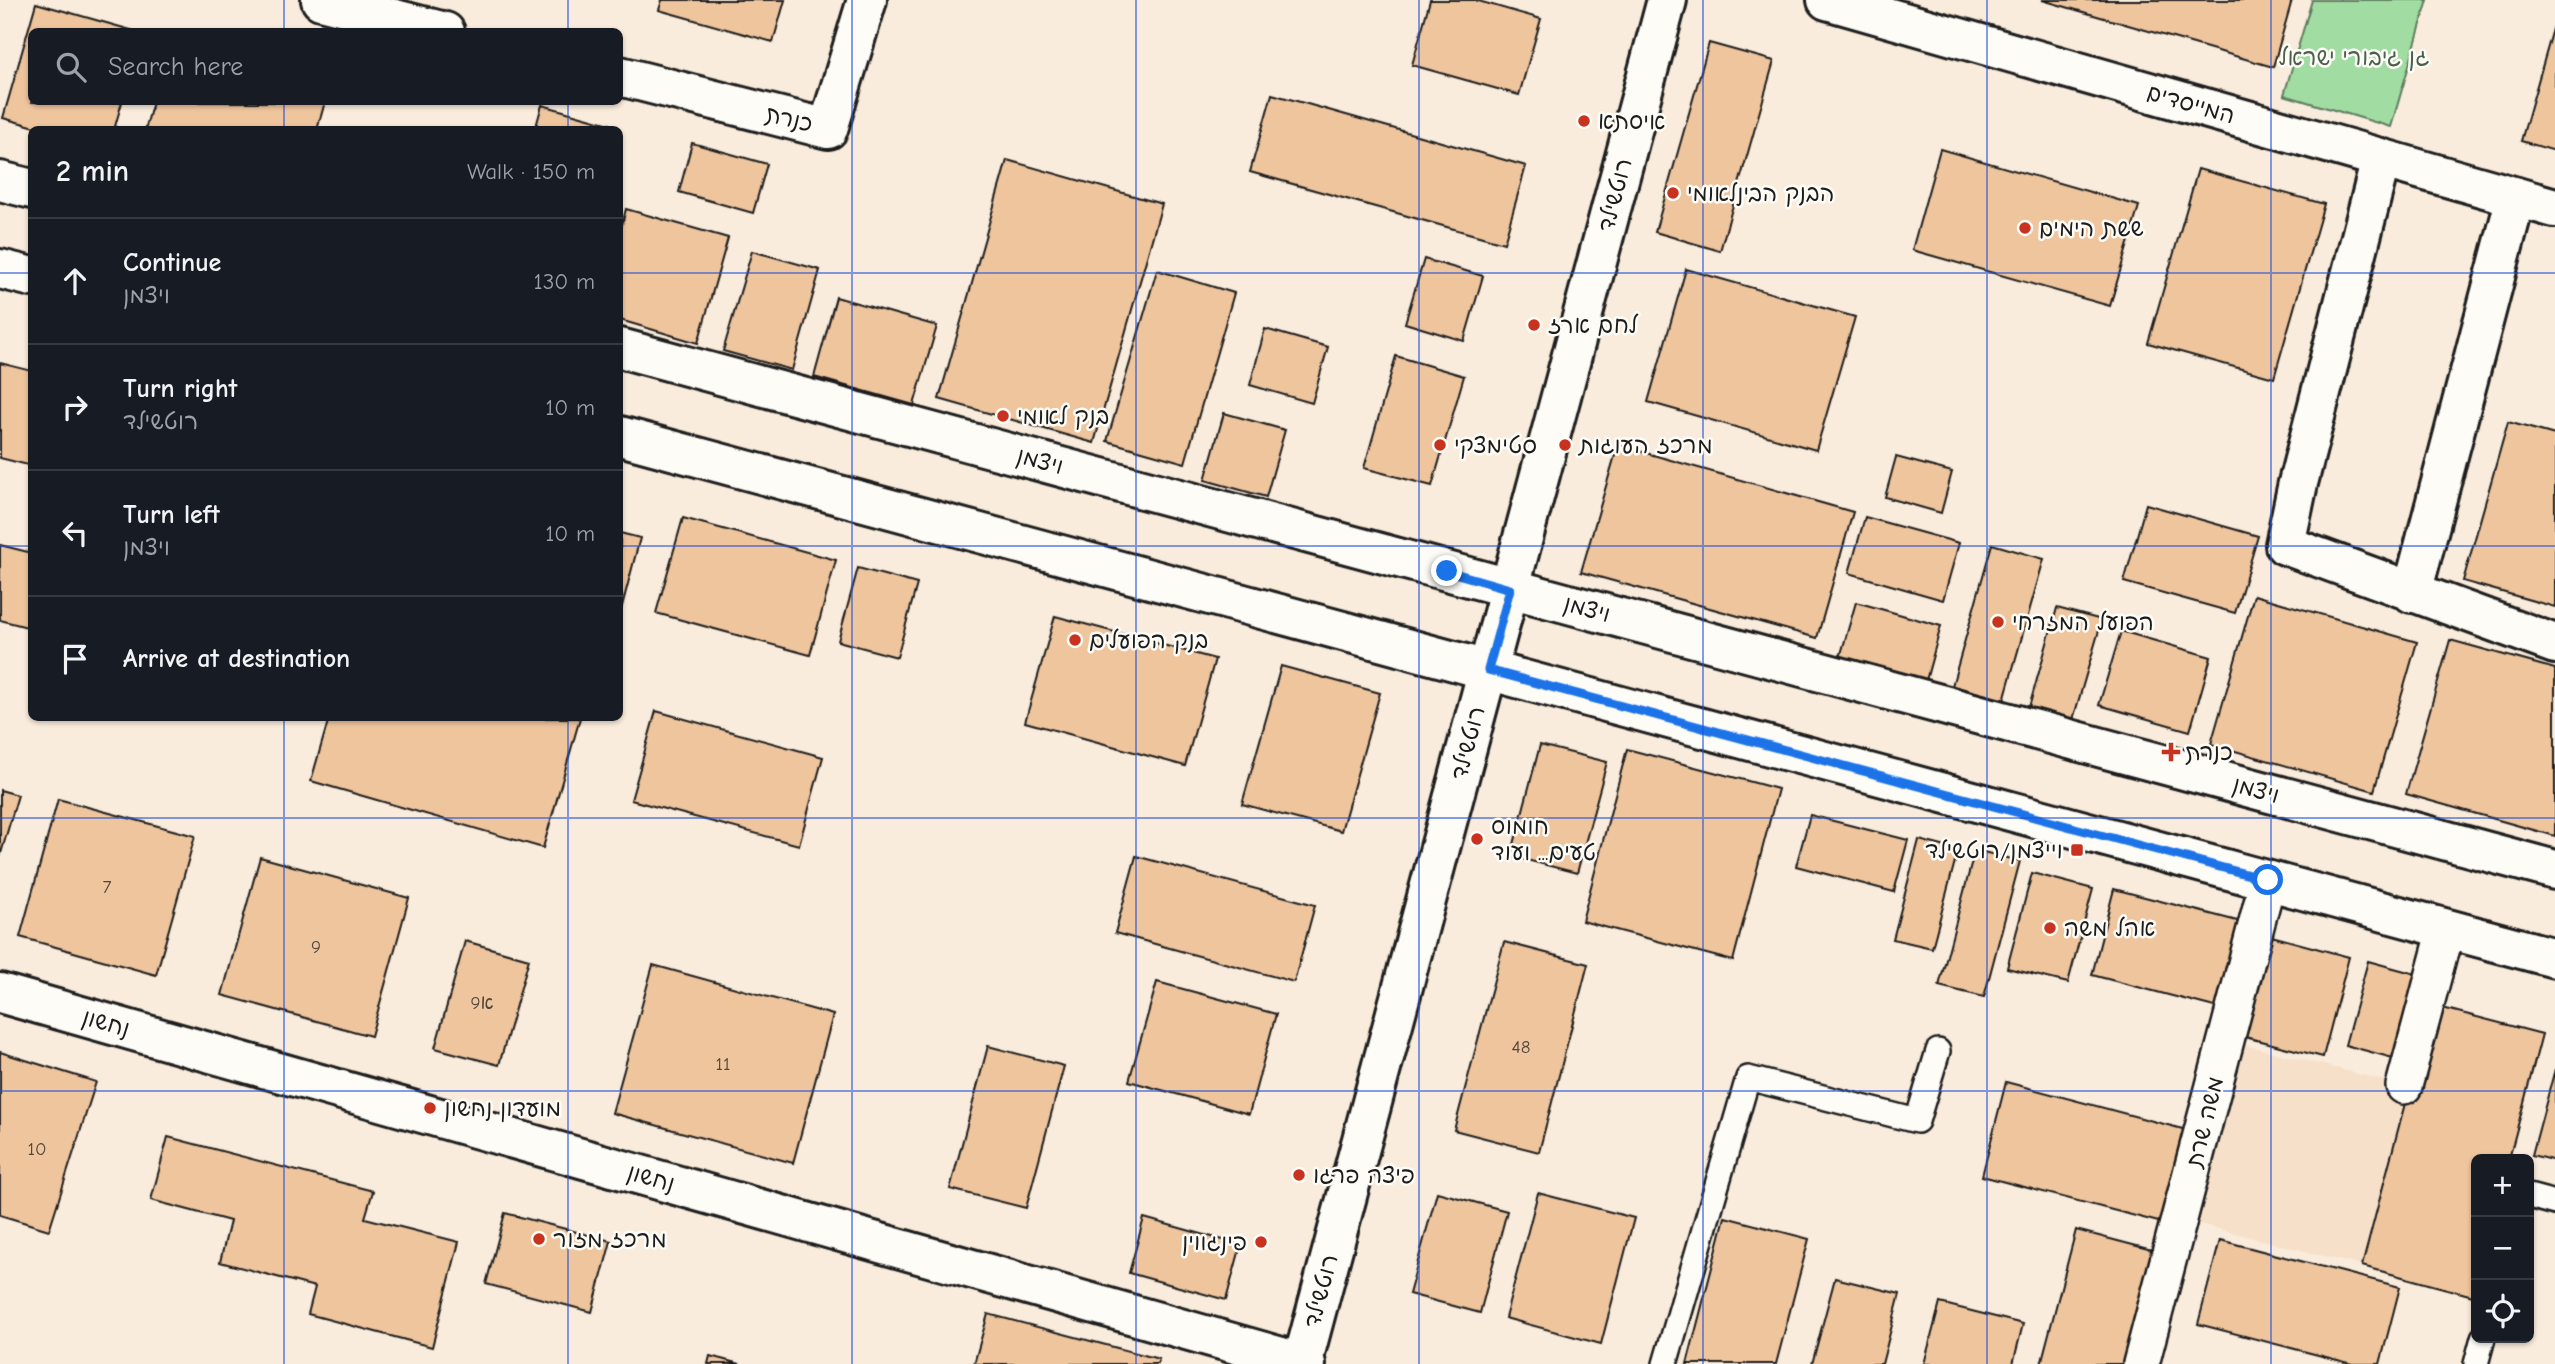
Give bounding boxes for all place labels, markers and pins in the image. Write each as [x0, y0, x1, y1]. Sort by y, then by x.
place label: איסתא [1598, 108, 1665, 135]
marker: איסתא [1576, 113, 1592, 129]
place label: הבנק הבינלאומי [1687, 180, 1835, 207]
marker: הבנק הבינלאומי [1665, 185, 1681, 201]
place label: ששת הימים [2039, 215, 2144, 242]
marker: ששת הימים [2017, 220, 2033, 236]
place label: לחם ארז [1548, 312, 1639, 339]
marker: לחם ארז [1526, 317, 1542, 333]
place label: בנק לאומי [1017, 403, 1109, 430]
marker: בנק לאומי [995, 408, 1011, 424]
place label: סטימצקי [1454, 432, 1537, 459]
place label: מרכז העוגות [1577, 432, 1713, 459]
marker: סטימצקי [1432, 437, 1448, 453]
marker: מרכז העוגות [1557, 437, 1573, 453]
place label: הפועל המזרחי [2012, 609, 2154, 636]
marker: הפועל המזרחי [1990, 614, 2006, 630]
place label: בנק הפועלים [1089, 627, 1208, 654]
marker: בנק הפועלים [1067, 632, 1083, 648]
place label: כנרת [2185, 739, 2233, 766]
marker: כנרת [2163, 744, 2179, 760]
place label: חומוס טעים... ועוד [1491, 813, 1596, 866]
marker: חומוס טעים... ועוד [1469, 831, 1485, 847]
place label: וייצמן/רוטשילד [1925, 837, 2063, 865]
marker: וייצמן/רוטשילד [2069, 842, 2085, 858]
place label: אהל משה [2064, 915, 2155, 942]
marker: אהל משה [2042, 920, 2058, 936]
place label: מועדון נחשון [444, 1095, 561, 1123]
marker: מועדון נחשון [422, 1100, 438, 1116]
place label: פיצה פרגו [1313, 1162, 1415, 1189]
marker: פיצה פרגו [1291, 1167, 1307, 1183]
place label: מרכז מזור [553, 1226, 667, 1253]
place label: פינגווין [1182, 1229, 1247, 1256]
marker: מרכז מזור [531, 1231, 547, 1247]
marker: פינגווין [1253, 1234, 1269, 1250]

